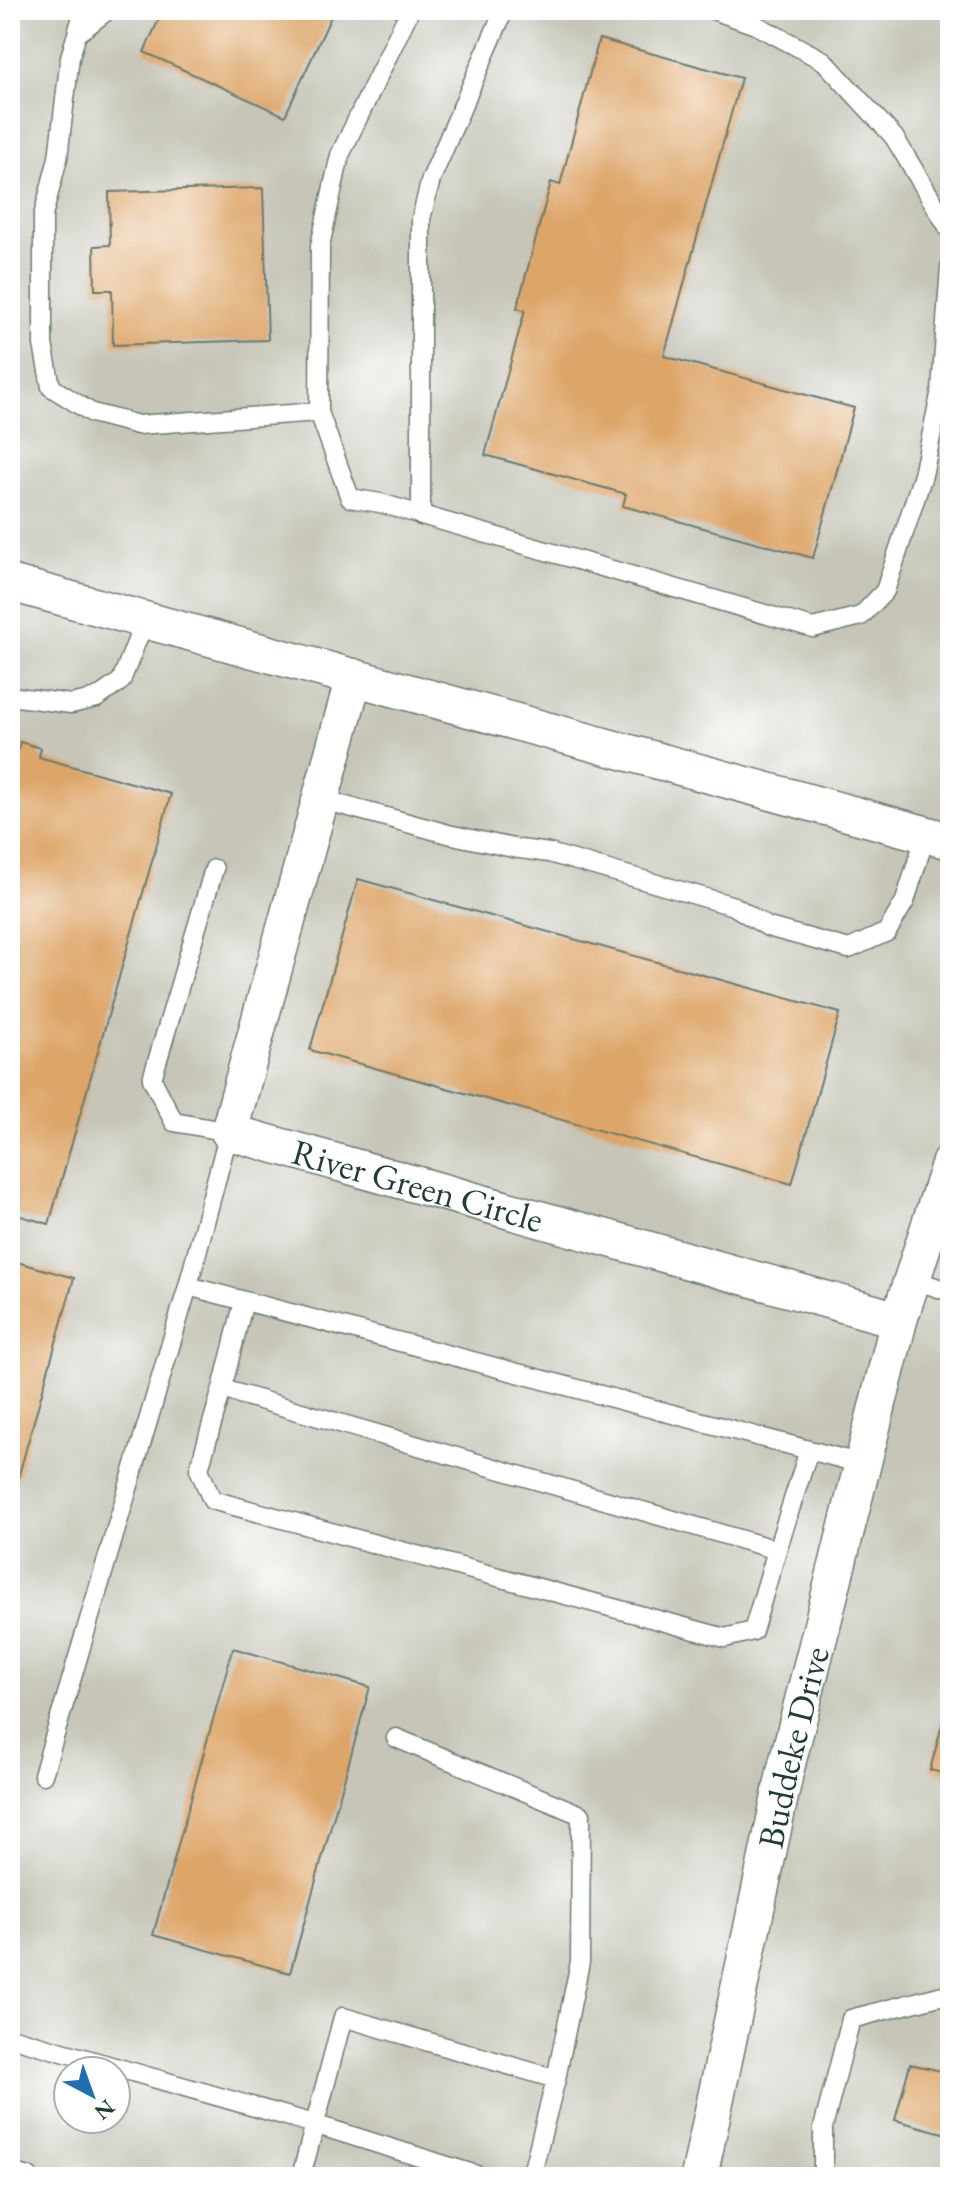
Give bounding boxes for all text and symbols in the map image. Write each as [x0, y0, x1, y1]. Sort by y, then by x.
street label: River Green Circle [287, 1127, 549, 1243]
street label: Buddeke Drive [746, 1641, 839, 1852]
north arrow [52, 2055, 132, 2135]
text: N [88, 2093, 121, 2127]

